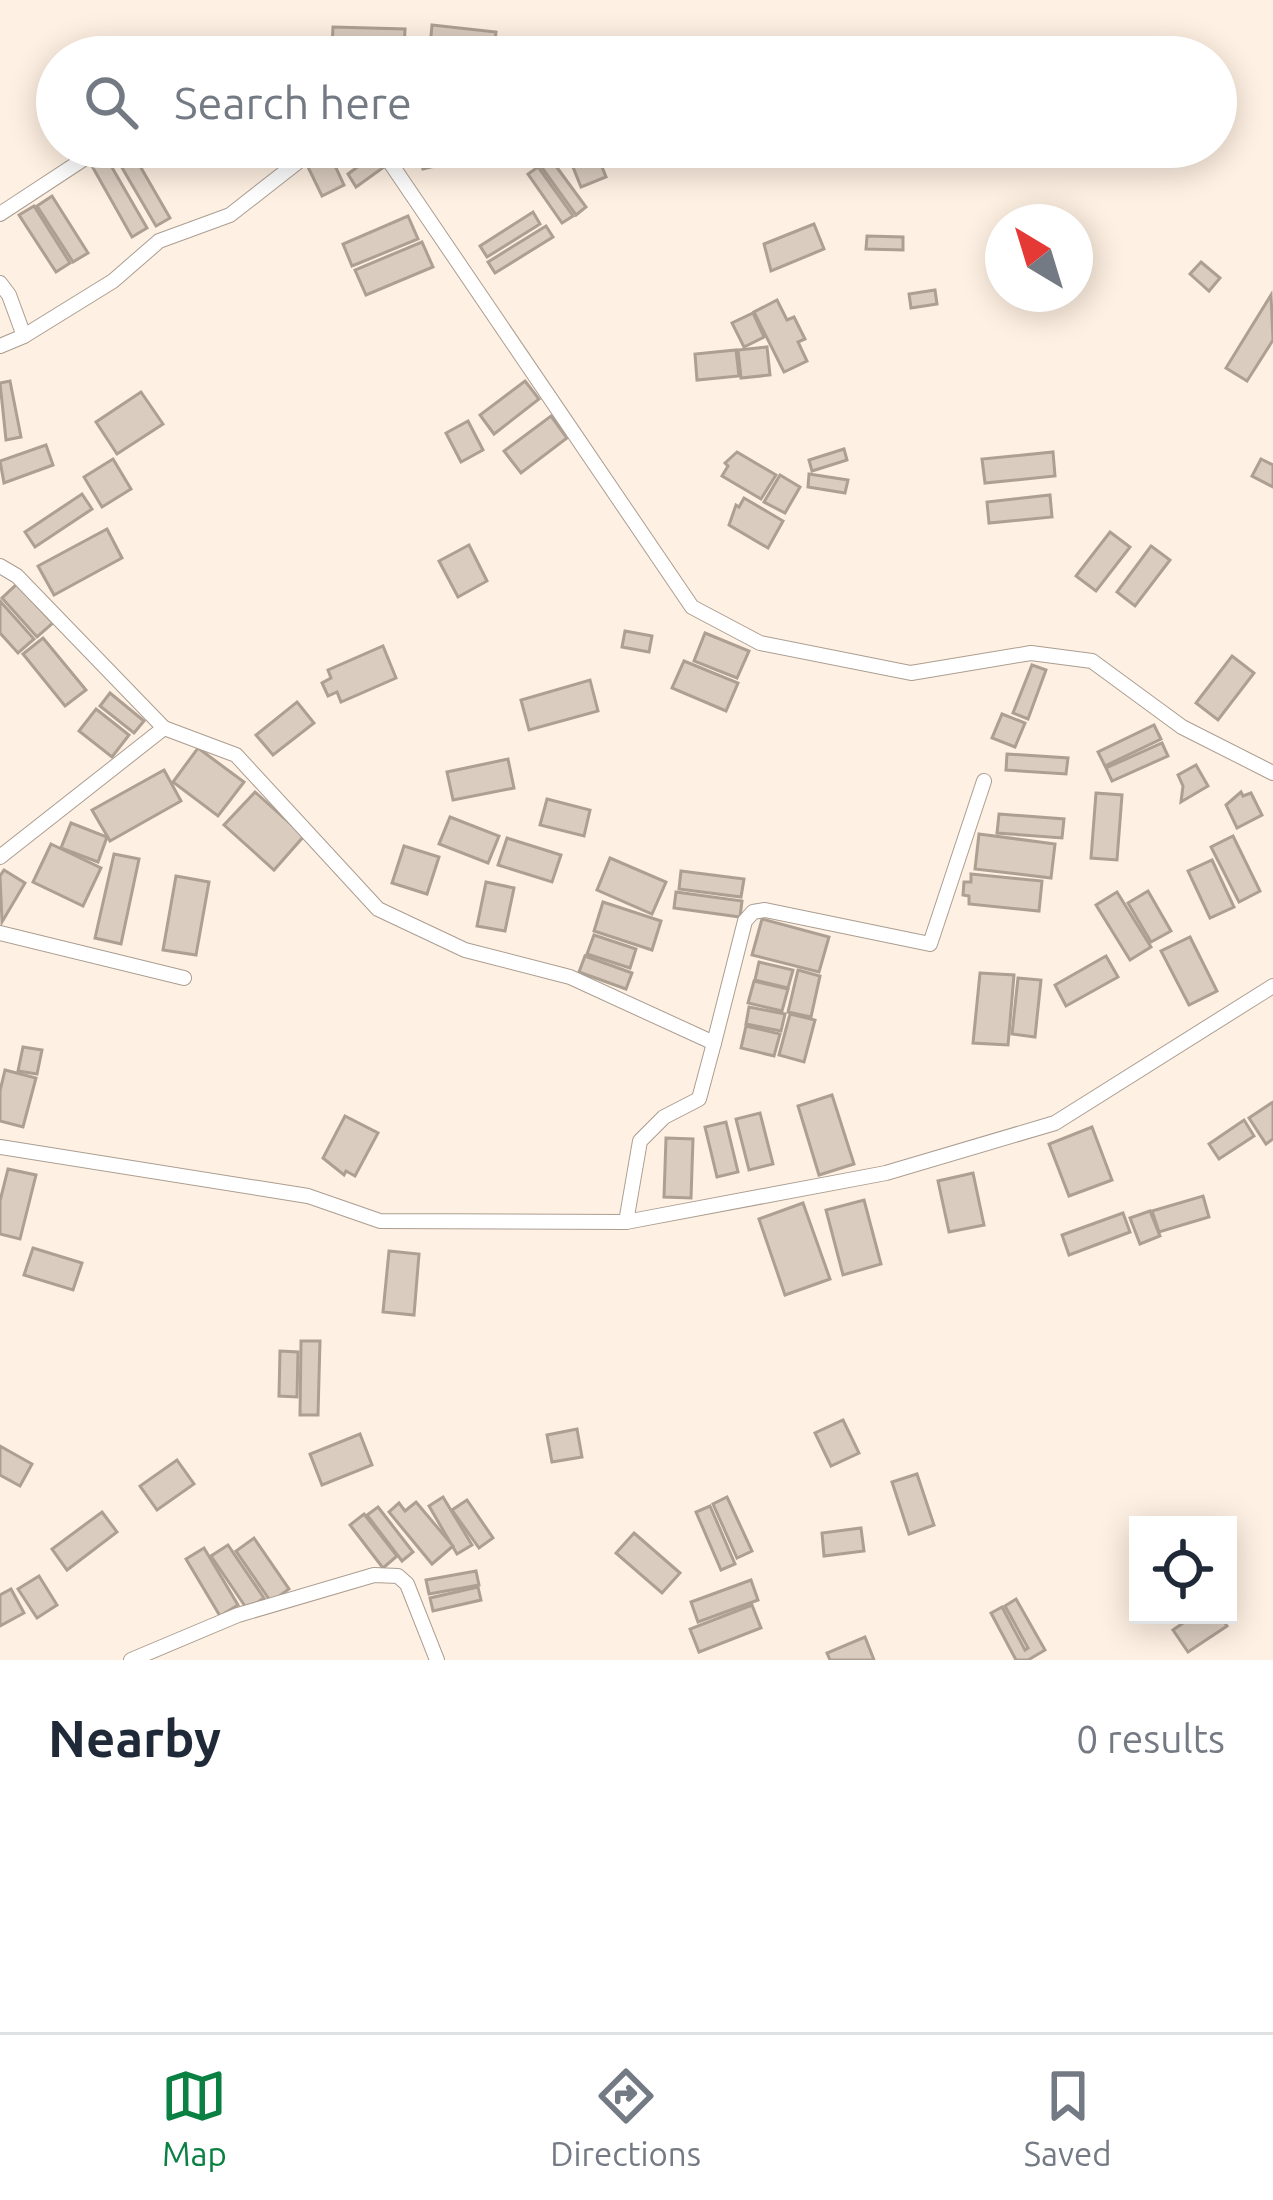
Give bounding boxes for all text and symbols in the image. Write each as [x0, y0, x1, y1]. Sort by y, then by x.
search box [36, 36, 1237, 168]
icon: search [78, 69, 144, 135]
text: Search here [174, 77, 412, 128]
north arrow [985, 204, 1093, 312]
map controls [1129, 1516, 1237, 1624]
button: locate [1129, 1516, 1237, 1624]
text: Nearby [48, 1709, 221, 1767]
text: 0 results [1076, 1717, 1225, 1760]
tab: Map [161, 2063, 227, 2172]
tab: Directions [550, 2063, 701, 2172]
tab: Saved [1024, 2063, 1112, 2172]

